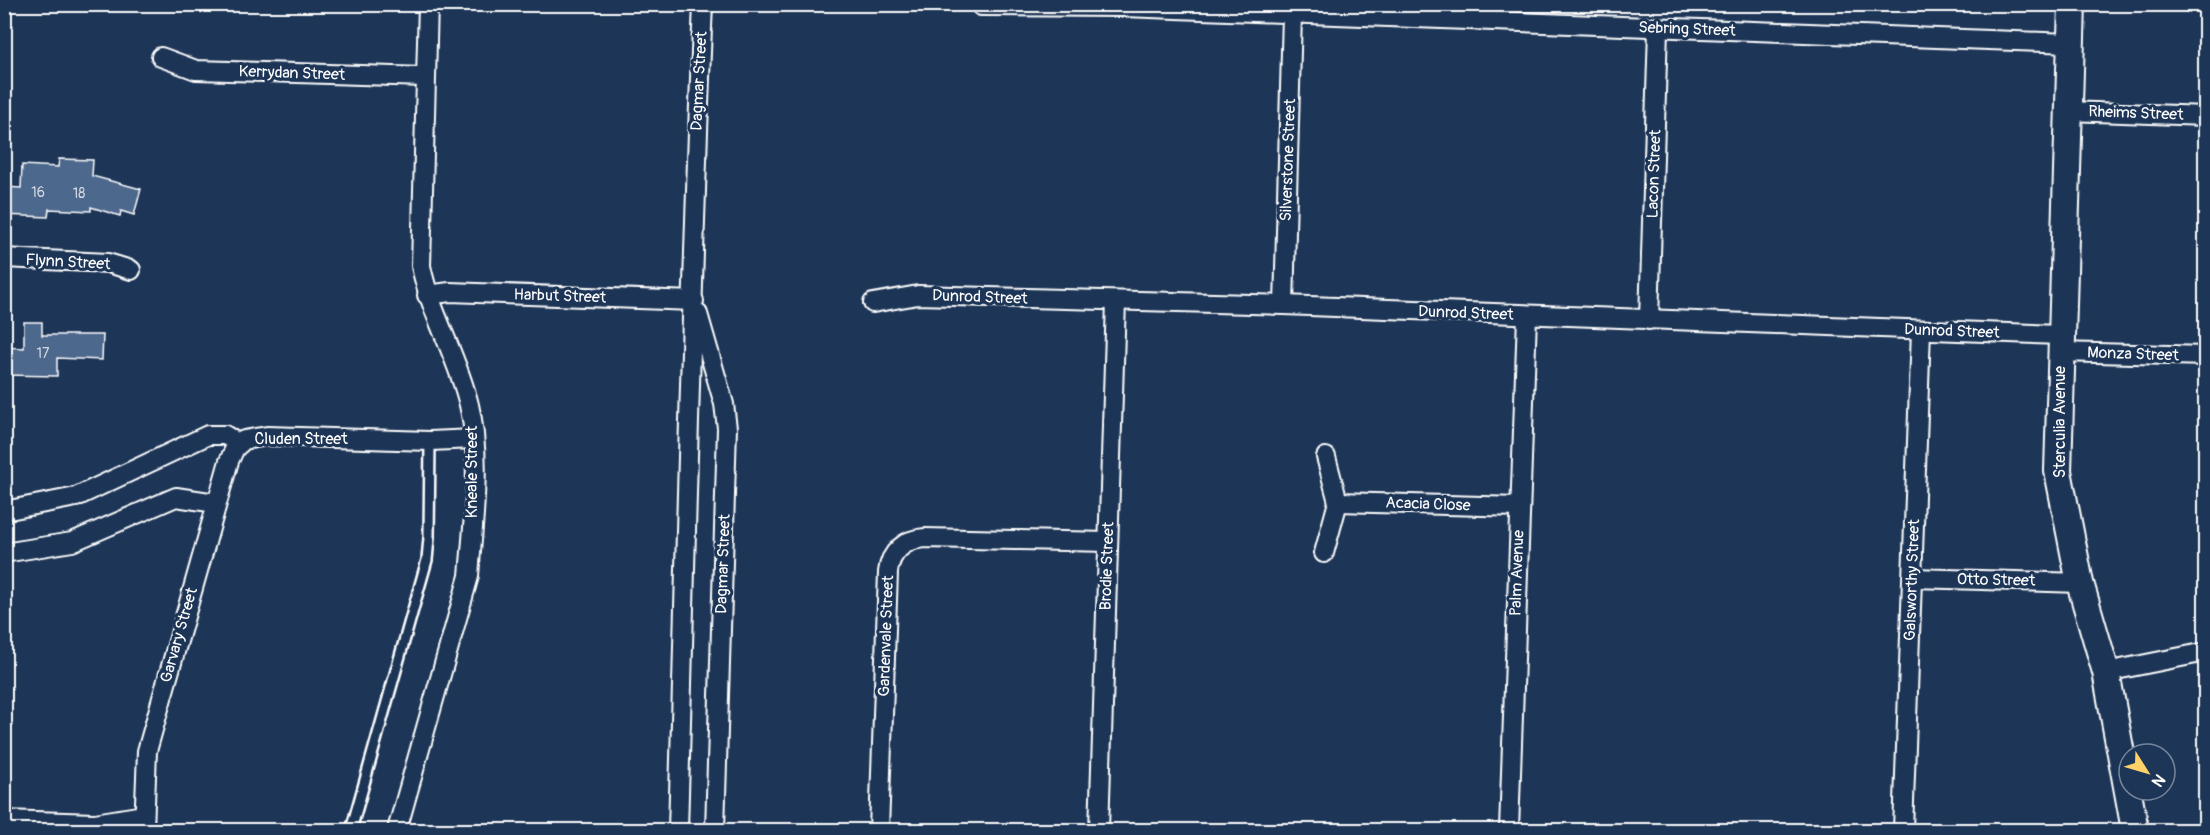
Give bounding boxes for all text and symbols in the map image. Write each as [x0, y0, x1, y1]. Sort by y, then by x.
street label: Sebring Street [1638, 17, 1737, 41]
street label: Dagmar Street [686, 30, 712, 131]
street label: Kerrydan Street [238, 61, 346, 85]
street label: Silverstone Street [1276, 98, 1300, 222]
street label: Rheims Street [2088, 101, 2184, 125]
street label: Lacon Street [1642, 129, 1666, 219]
house number: 16 [31, 184, 45, 201]
house number: 18 [73, 185, 85, 202]
street label: Flynn Street [25, 250, 112, 274]
street label: Harbut Street [513, 284, 607, 308]
street label: Dunrod Street [932, 285, 1029, 309]
street label: Dunrod Street [1418, 301, 1515, 325]
street label: Dunrod Street [1904, 319, 2001, 343]
street label: Monza Street [2087, 342, 2180, 366]
house number: 17 [37, 345, 50, 362]
street label: Sterculia Avenue [2050, 366, 2070, 478]
street label: Kneale Street [462, 425, 482, 518]
street label: Cluden Street [254, 429, 348, 449]
street label: Acacia Close [1385, 493, 1471, 515]
street label: Dagmar Street [711, 513, 735, 614]
street label: Galsworthy Street [1900, 518, 1924, 641]
street label: Brodie Street [1095, 521, 1119, 611]
street label: Palm Avenue [1505, 529, 1529, 616]
street label: Otto Street [1957, 569, 2036, 591]
street label: Gardenvale Street [874, 575, 898, 697]
street label: Garvary Street [156, 585, 202, 685]
north arrow [2117, 742, 2177, 802]
text: N [2147, 770, 2169, 791]

